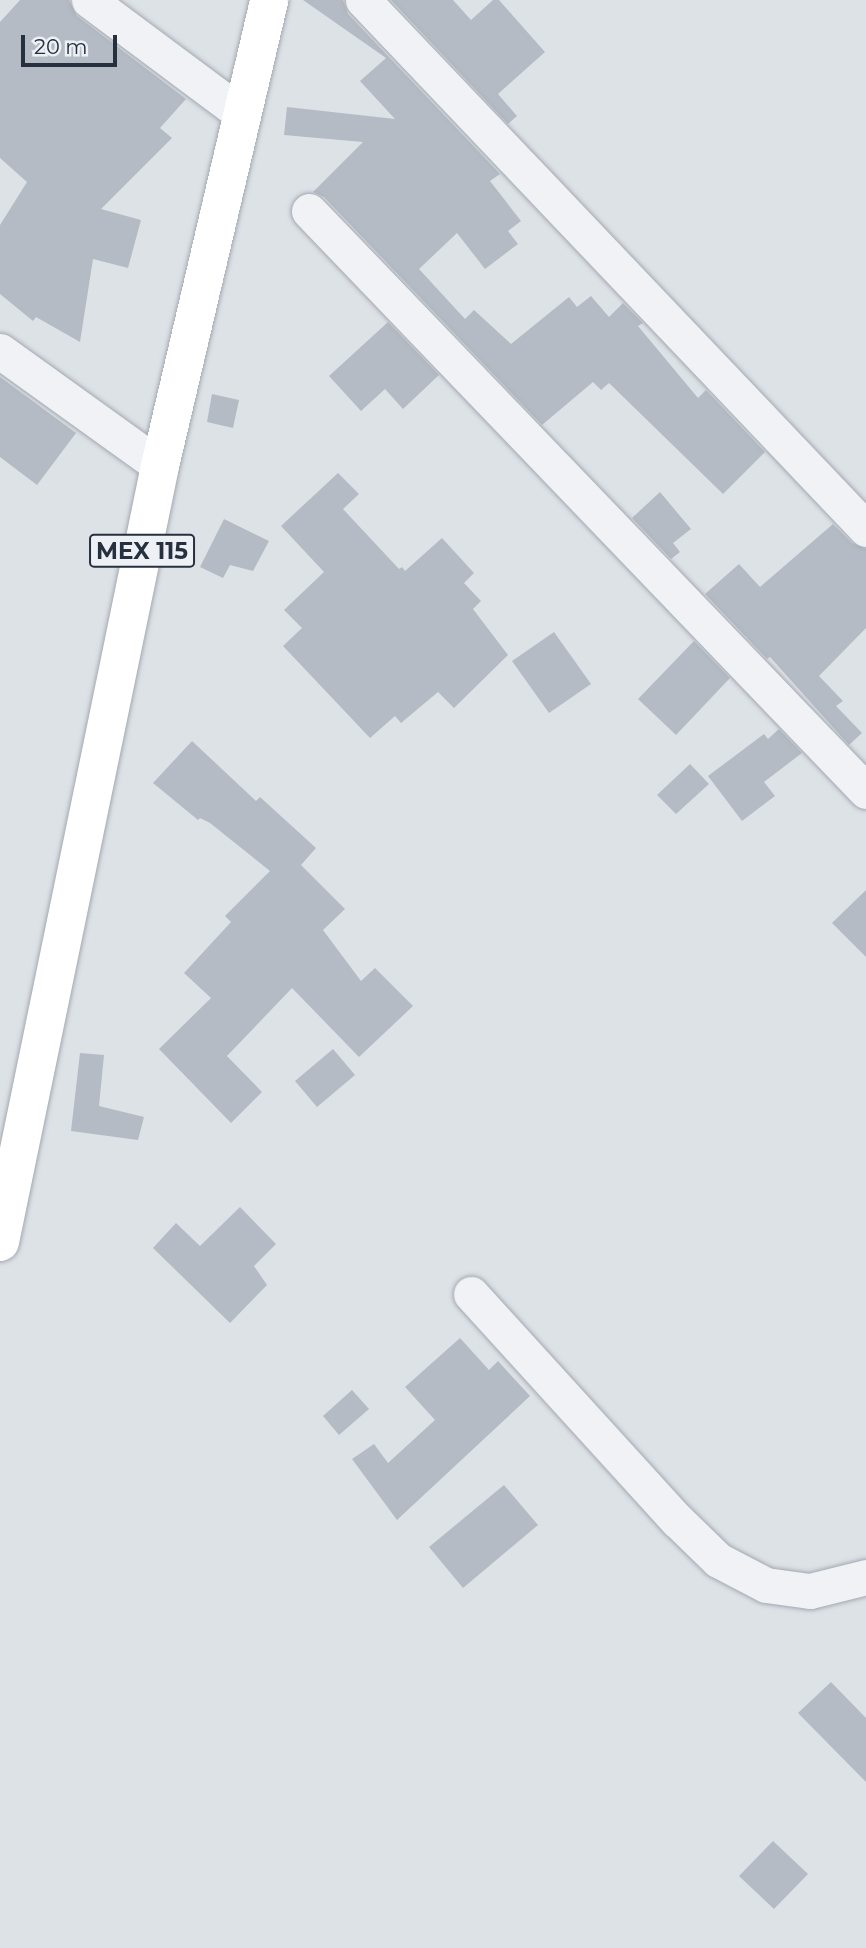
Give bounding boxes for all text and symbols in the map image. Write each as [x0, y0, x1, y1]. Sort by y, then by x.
scale bar [24, 21, 121, 65]
text: 20 m [34, 34, 88, 59]
road number: MEX 115 [88, 531, 196, 570]

